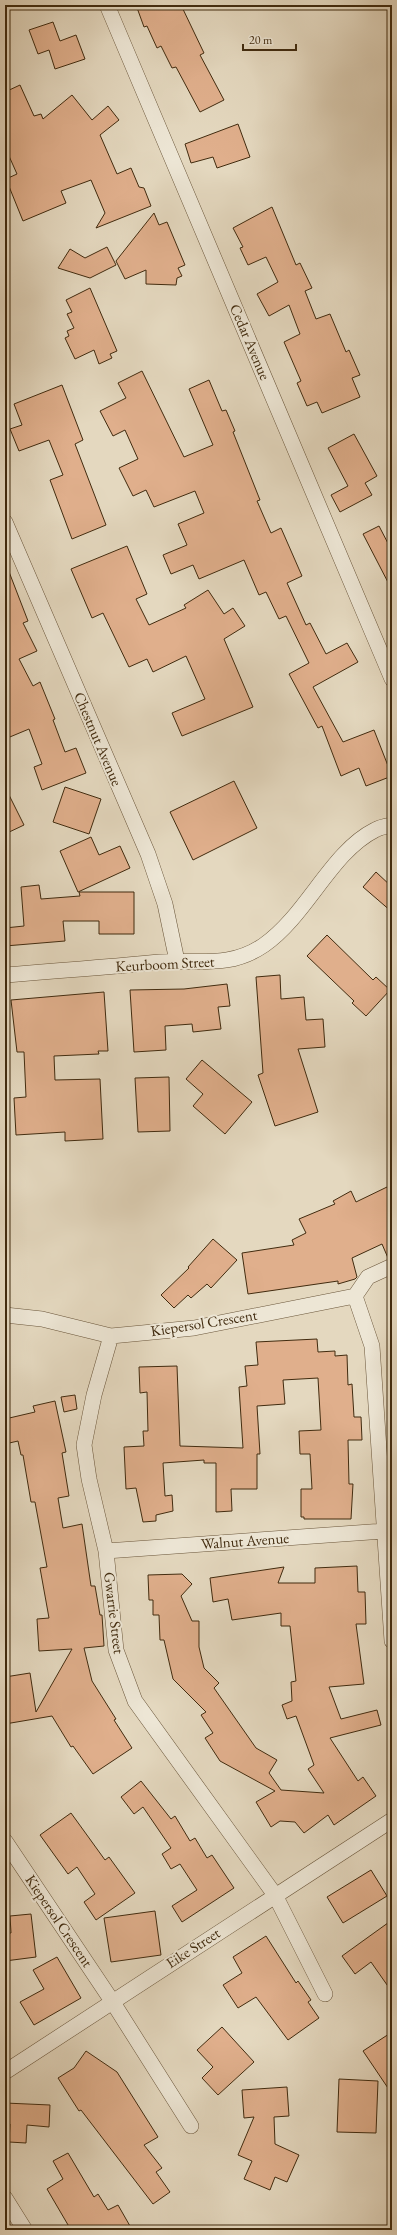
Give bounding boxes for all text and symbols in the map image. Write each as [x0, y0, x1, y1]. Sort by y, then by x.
scale bar [243, 26, 296, 52]
text: 20 m [249, 32, 273, 48]
street label: Cedar Avenue [226, 301, 275, 383]
street label: Chestnut Avenue [70, 689, 127, 789]
street label: Keurboom Street [115, 951, 215, 976]
street label: Kiepersol Crescent [149, 1305, 259, 1340]
street label: Walnut Avenue [200, 1528, 290, 1553]
street label: Gwarrie Street [100, 1571, 129, 1655]
street label: Kiepersol Crescent [21, 1871, 98, 1971]
street label: Eike Street [162, 1923, 224, 1972]

